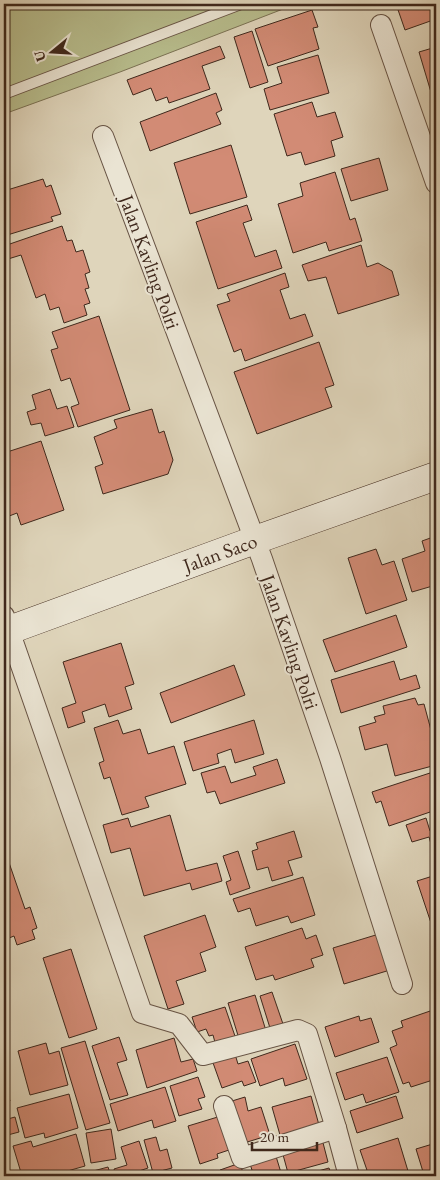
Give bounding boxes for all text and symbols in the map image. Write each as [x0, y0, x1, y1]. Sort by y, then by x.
north arrow [28, 28, 78, 78]
text: U [29, 48, 50, 64]
street label: Jalan Kavling Polri [113, 189, 186, 333]
street label: Jalan Saco [177, 528, 261, 579]
street label: Jalan Kavling Polri [254, 569, 325, 713]
scale bar [252, 1120, 318, 1152]
text: 20 m [260, 1127, 289, 1146]

